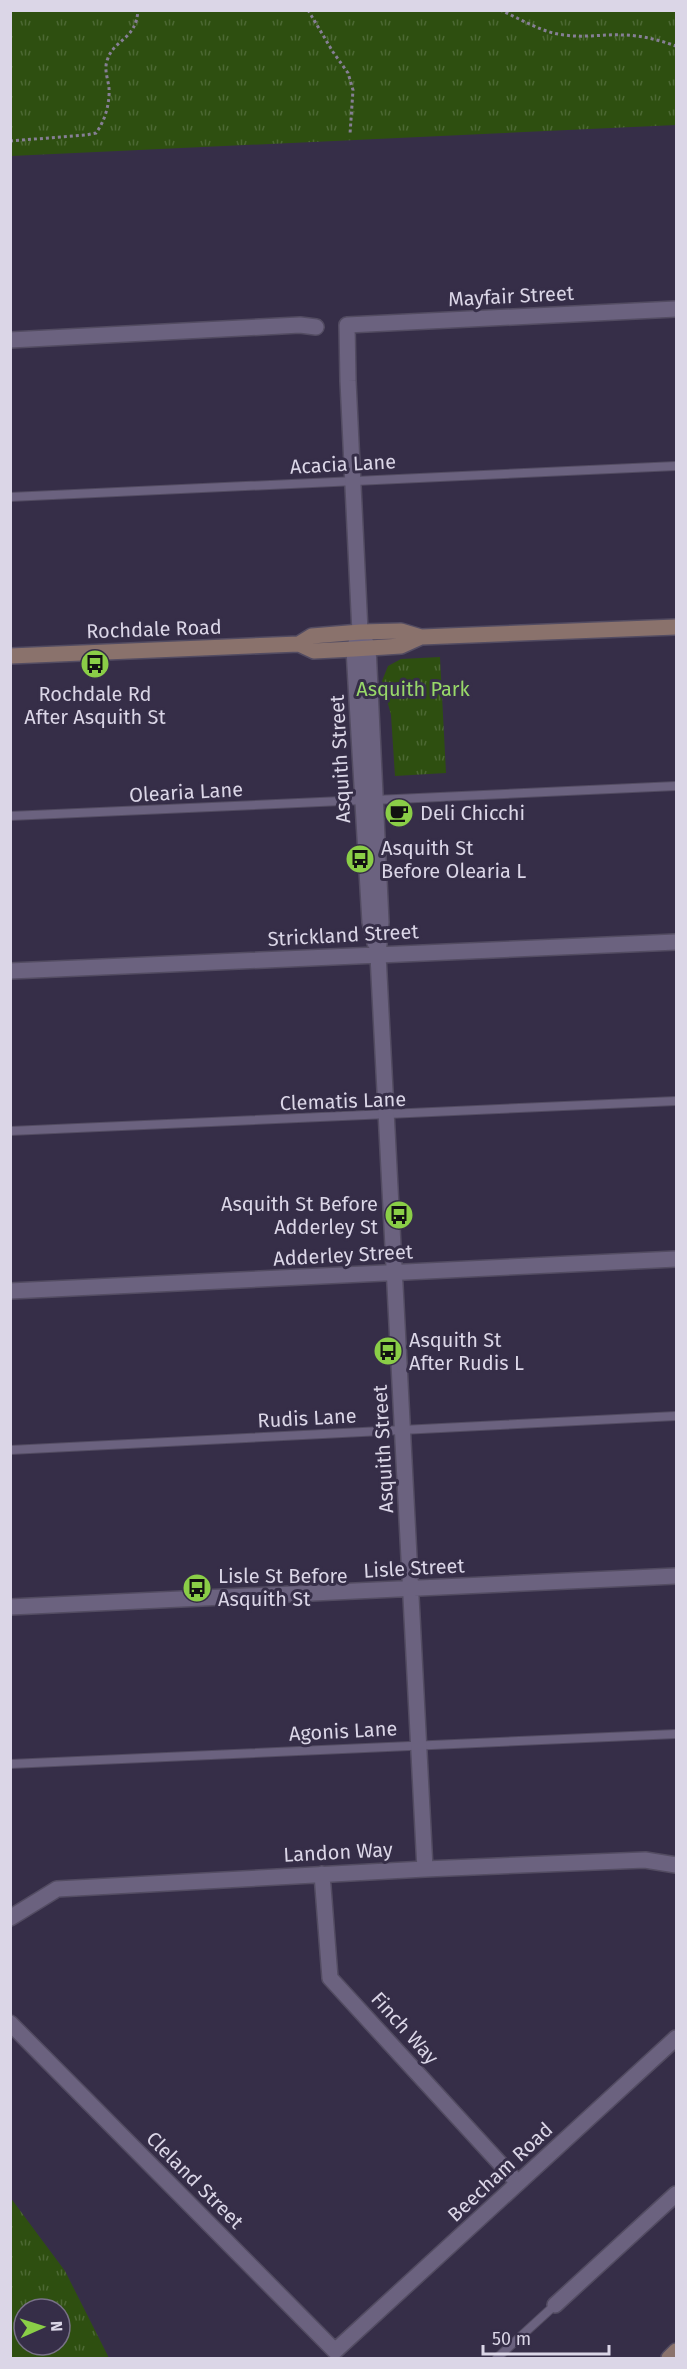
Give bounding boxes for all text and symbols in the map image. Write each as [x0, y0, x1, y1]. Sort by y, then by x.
street label: Mayfair Street [447, 281, 575, 311]
street label: Acacia Lane [289, 449, 397, 479]
street label: Rochdale Road [86, 615, 222, 643]
bus stop icon: Rochdale Rd After Asquith St [79, 648, 111, 680]
park label: Asquith Park [356, 677, 471, 701]
place label: Rochdale Rd After Asquith St [24, 682, 166, 729]
street label: Asquith Street [325, 693, 355, 824]
street label: Olearia Lane [128, 777, 244, 807]
cafe icon: Deli Chicchi [383, 797, 415, 829]
place label: Deli Chicchi [420, 801, 525, 825]
place label: Asquith St Before Olearia L [381, 836, 526, 883]
bus stop icon: Asquith St Before Olearia L [344, 843, 376, 875]
street label: Strickland Street [267, 919, 420, 951]
street label: Clematis Lane [279, 1087, 407, 1115]
place label: Asquith St Before Adderley St [221, 1192, 379, 1239]
bus stop icon: Asquith St Before Adderley St [383, 1199, 415, 1231]
street label: Adderley Street [272, 1239, 414, 1271]
place label: Asquith St After Rudis L [409, 1328, 524, 1375]
bus stop icon: Asquith St After Rudis L [372, 1335, 404, 1367]
street label: Asquith Street [368, 1383, 398, 1514]
street label: Rudis Lane [257, 1403, 357, 1433]
street label: Lisle Street [363, 1553, 466, 1583]
place label: Lisle St Before Asquith St [218, 1564, 348, 1611]
bus stop icon: Lisle St Before Asquith St [181, 1572, 213, 1604]
street label: Agonis Lane [288, 1716, 398, 1746]
street label: Landon Way [283, 1837, 393, 1867]
street label: Finch Way [366, 1987, 444, 2069]
street label: Beecham Road [443, 2117, 557, 2227]
street label: Cleland Street [141, 2126, 249, 2234]
north arrow [12, 2297, 72, 2357]
scale bar [483, 2318, 609, 2356]
text: N [47, 2320, 66, 2332]
text: 50 m [492, 2328, 531, 2350]

